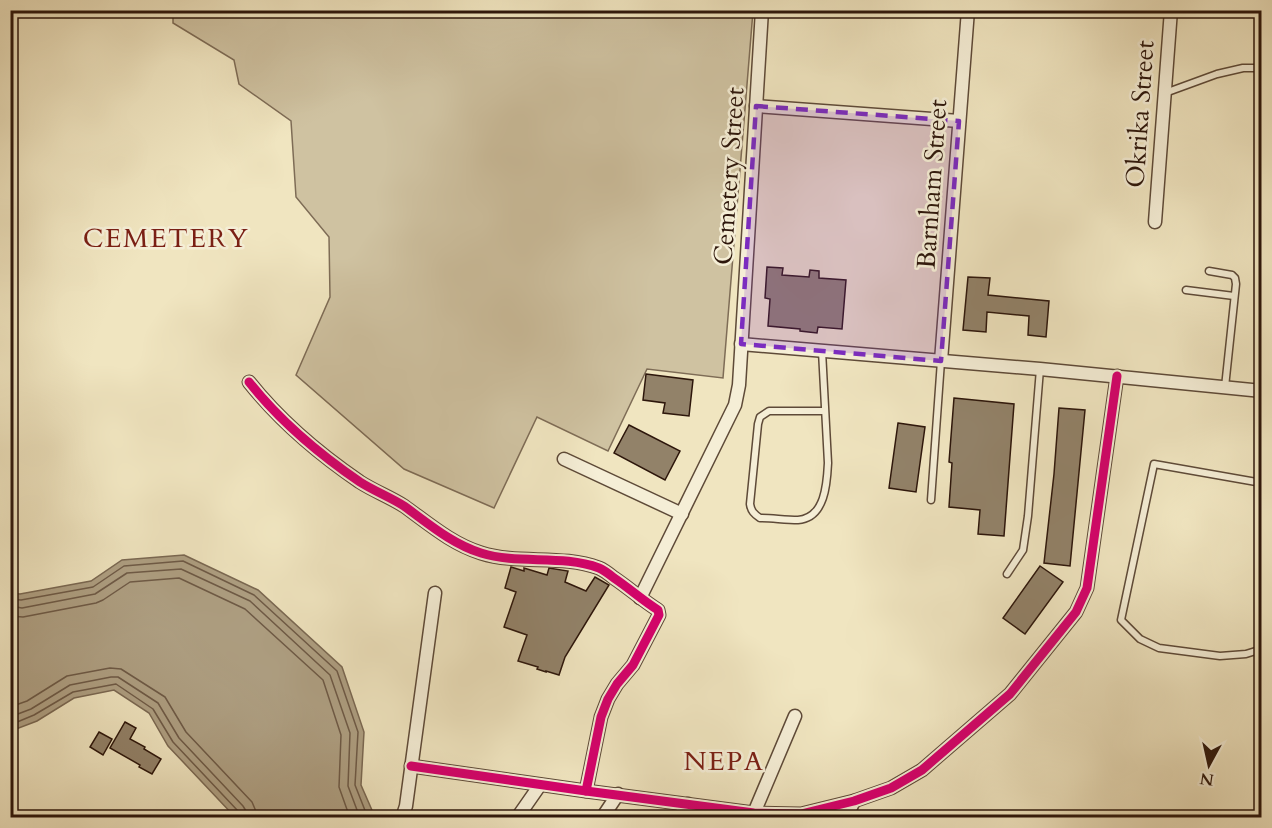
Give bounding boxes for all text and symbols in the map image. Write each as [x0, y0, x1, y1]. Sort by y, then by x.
street label: Okrika Street [1117, 39, 1163, 189]
street label: Cemetery Street [705, 86, 753, 266]
street label: Barnham Street [909, 98, 955, 270]
district label: CEMETERY [83, 220, 249, 257]
north arrow [1179, 735, 1239, 795]
district label: NEPA [684, 743, 764, 780]
text: N [1199, 767, 1215, 791]

